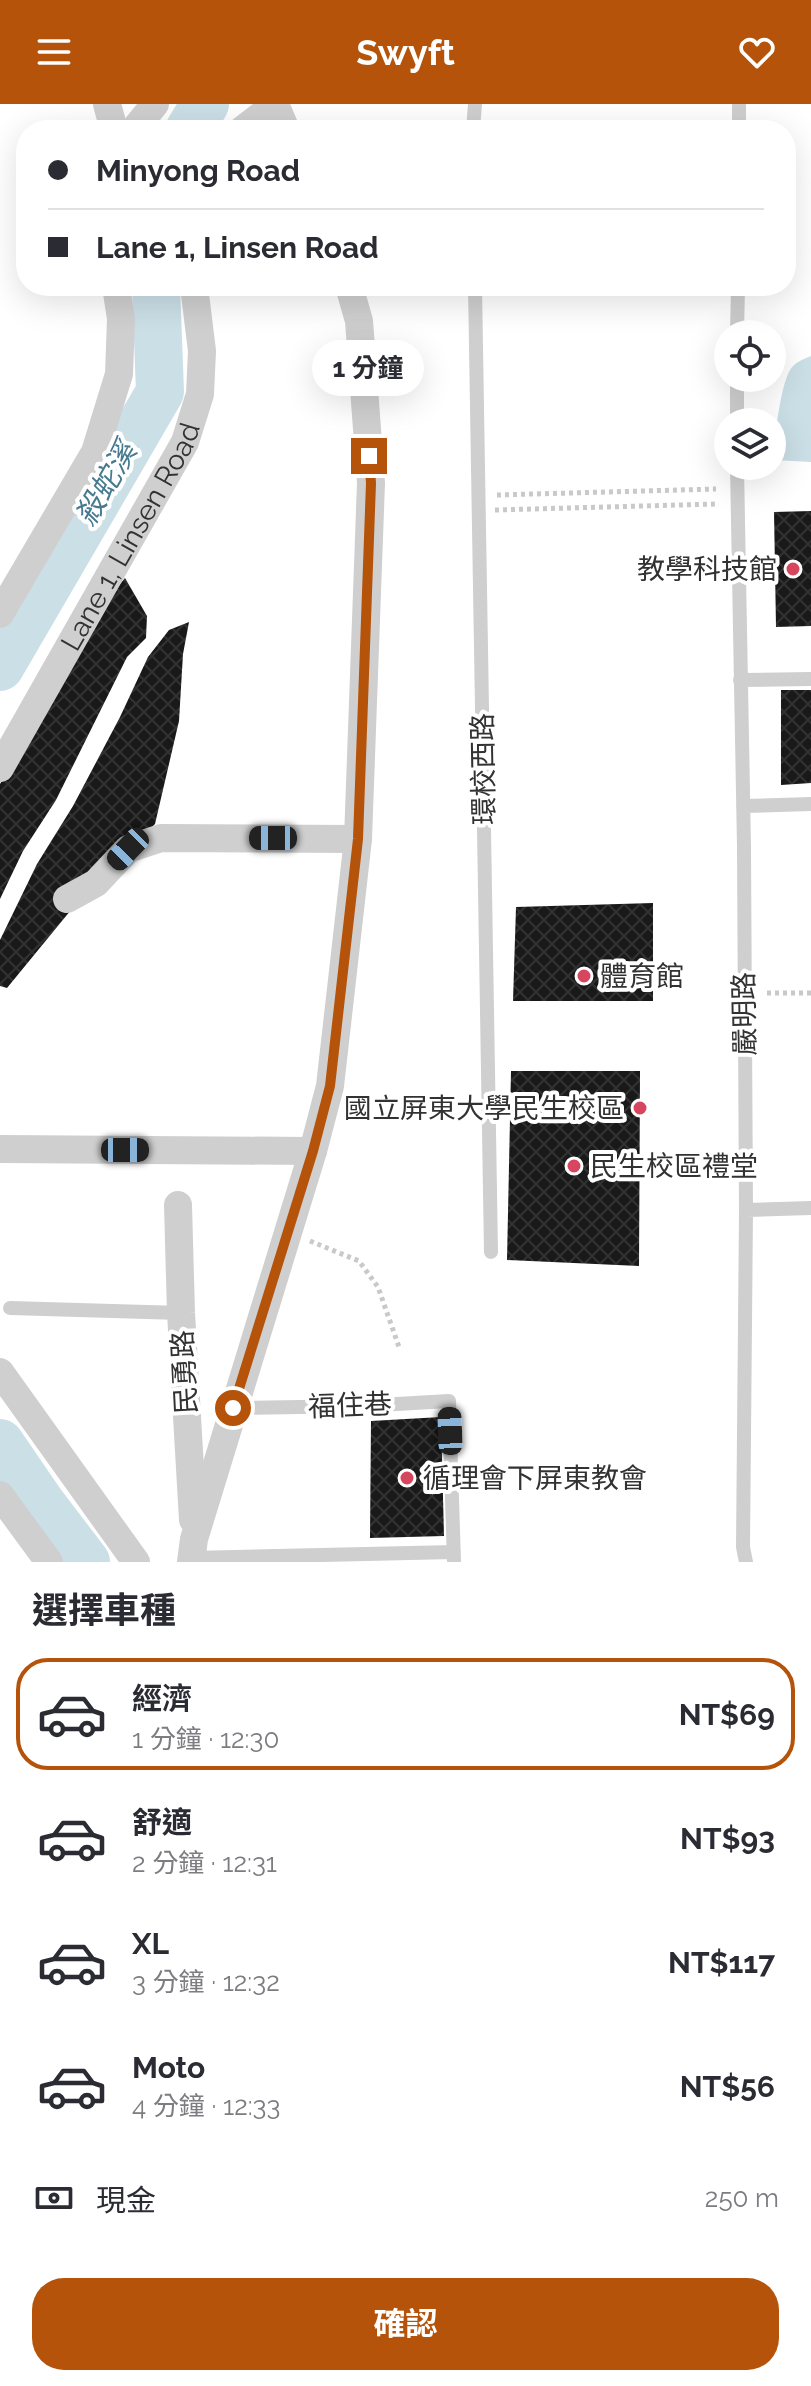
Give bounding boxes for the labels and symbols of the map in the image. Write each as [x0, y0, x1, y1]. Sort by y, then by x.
callout: 1 分鐘 [313, 340, 425, 396]
street label: Lane 1, Linsen Road [54, 419, 207, 657]
water label: 殺蛇溪 [68, 433, 145, 531]
route end [351, 438, 387, 474]
place label: 教學科技館 [637, 553, 777, 586]
marker: 教學科技館 [784, 560, 802, 578]
street label: 環校西路 [466, 713, 501, 825]
car [103, 823, 153, 875]
car [249, 826, 297, 850]
place label: 體育館 [600, 960, 684, 993]
marker: 體育館 [575, 967, 593, 985]
street label: 嚴明路 [727, 972, 762, 1056]
place label: 國立屏東大學民生校區 [344, 1092, 624, 1125]
marker: 國立屏東大學民生校區 [631, 1099, 649, 1117]
car [101, 1138, 149, 1162]
place label: 民生校區禮堂 [590, 1150, 758, 1183]
marker: 民生校區禮堂 [565, 1157, 583, 1175]
street label: 民勇路 [166, 1329, 203, 1415]
street label: 福住巷 [307, 1388, 393, 1423]
route start [215, 1390, 251, 1426]
car [437, 1407, 463, 1455]
place label: 循理會下屏東教會 [423, 1462, 647, 1495]
marker: 循理會下屏東教會 [398, 1469, 416, 1487]

